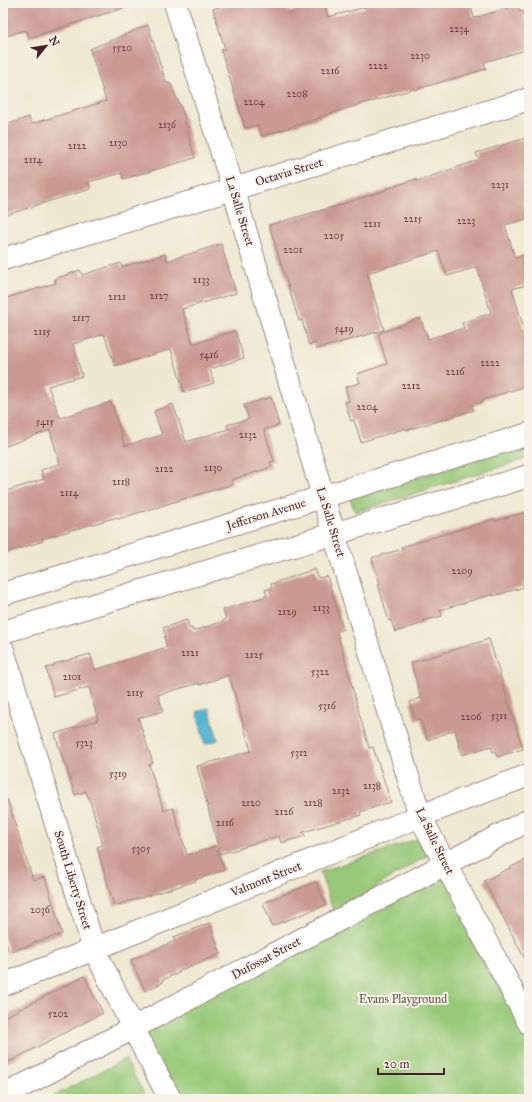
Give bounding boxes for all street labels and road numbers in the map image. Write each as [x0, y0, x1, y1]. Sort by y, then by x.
street label: Octavia Street [253, 155, 325, 189]
street label: La Salle Street [223, 174, 257, 248]
street label: La Salle Street [314, 485, 348, 559]
street label: Jefferson Avenue [223, 495, 308, 534]
street label: La Salle Street [413, 805, 457, 877]
street label: South Liberty Street [51, 829, 95, 932]
street label: Valmont Street [228, 858, 304, 900]
street label: Dufossat Street [229, 934, 304, 982]

